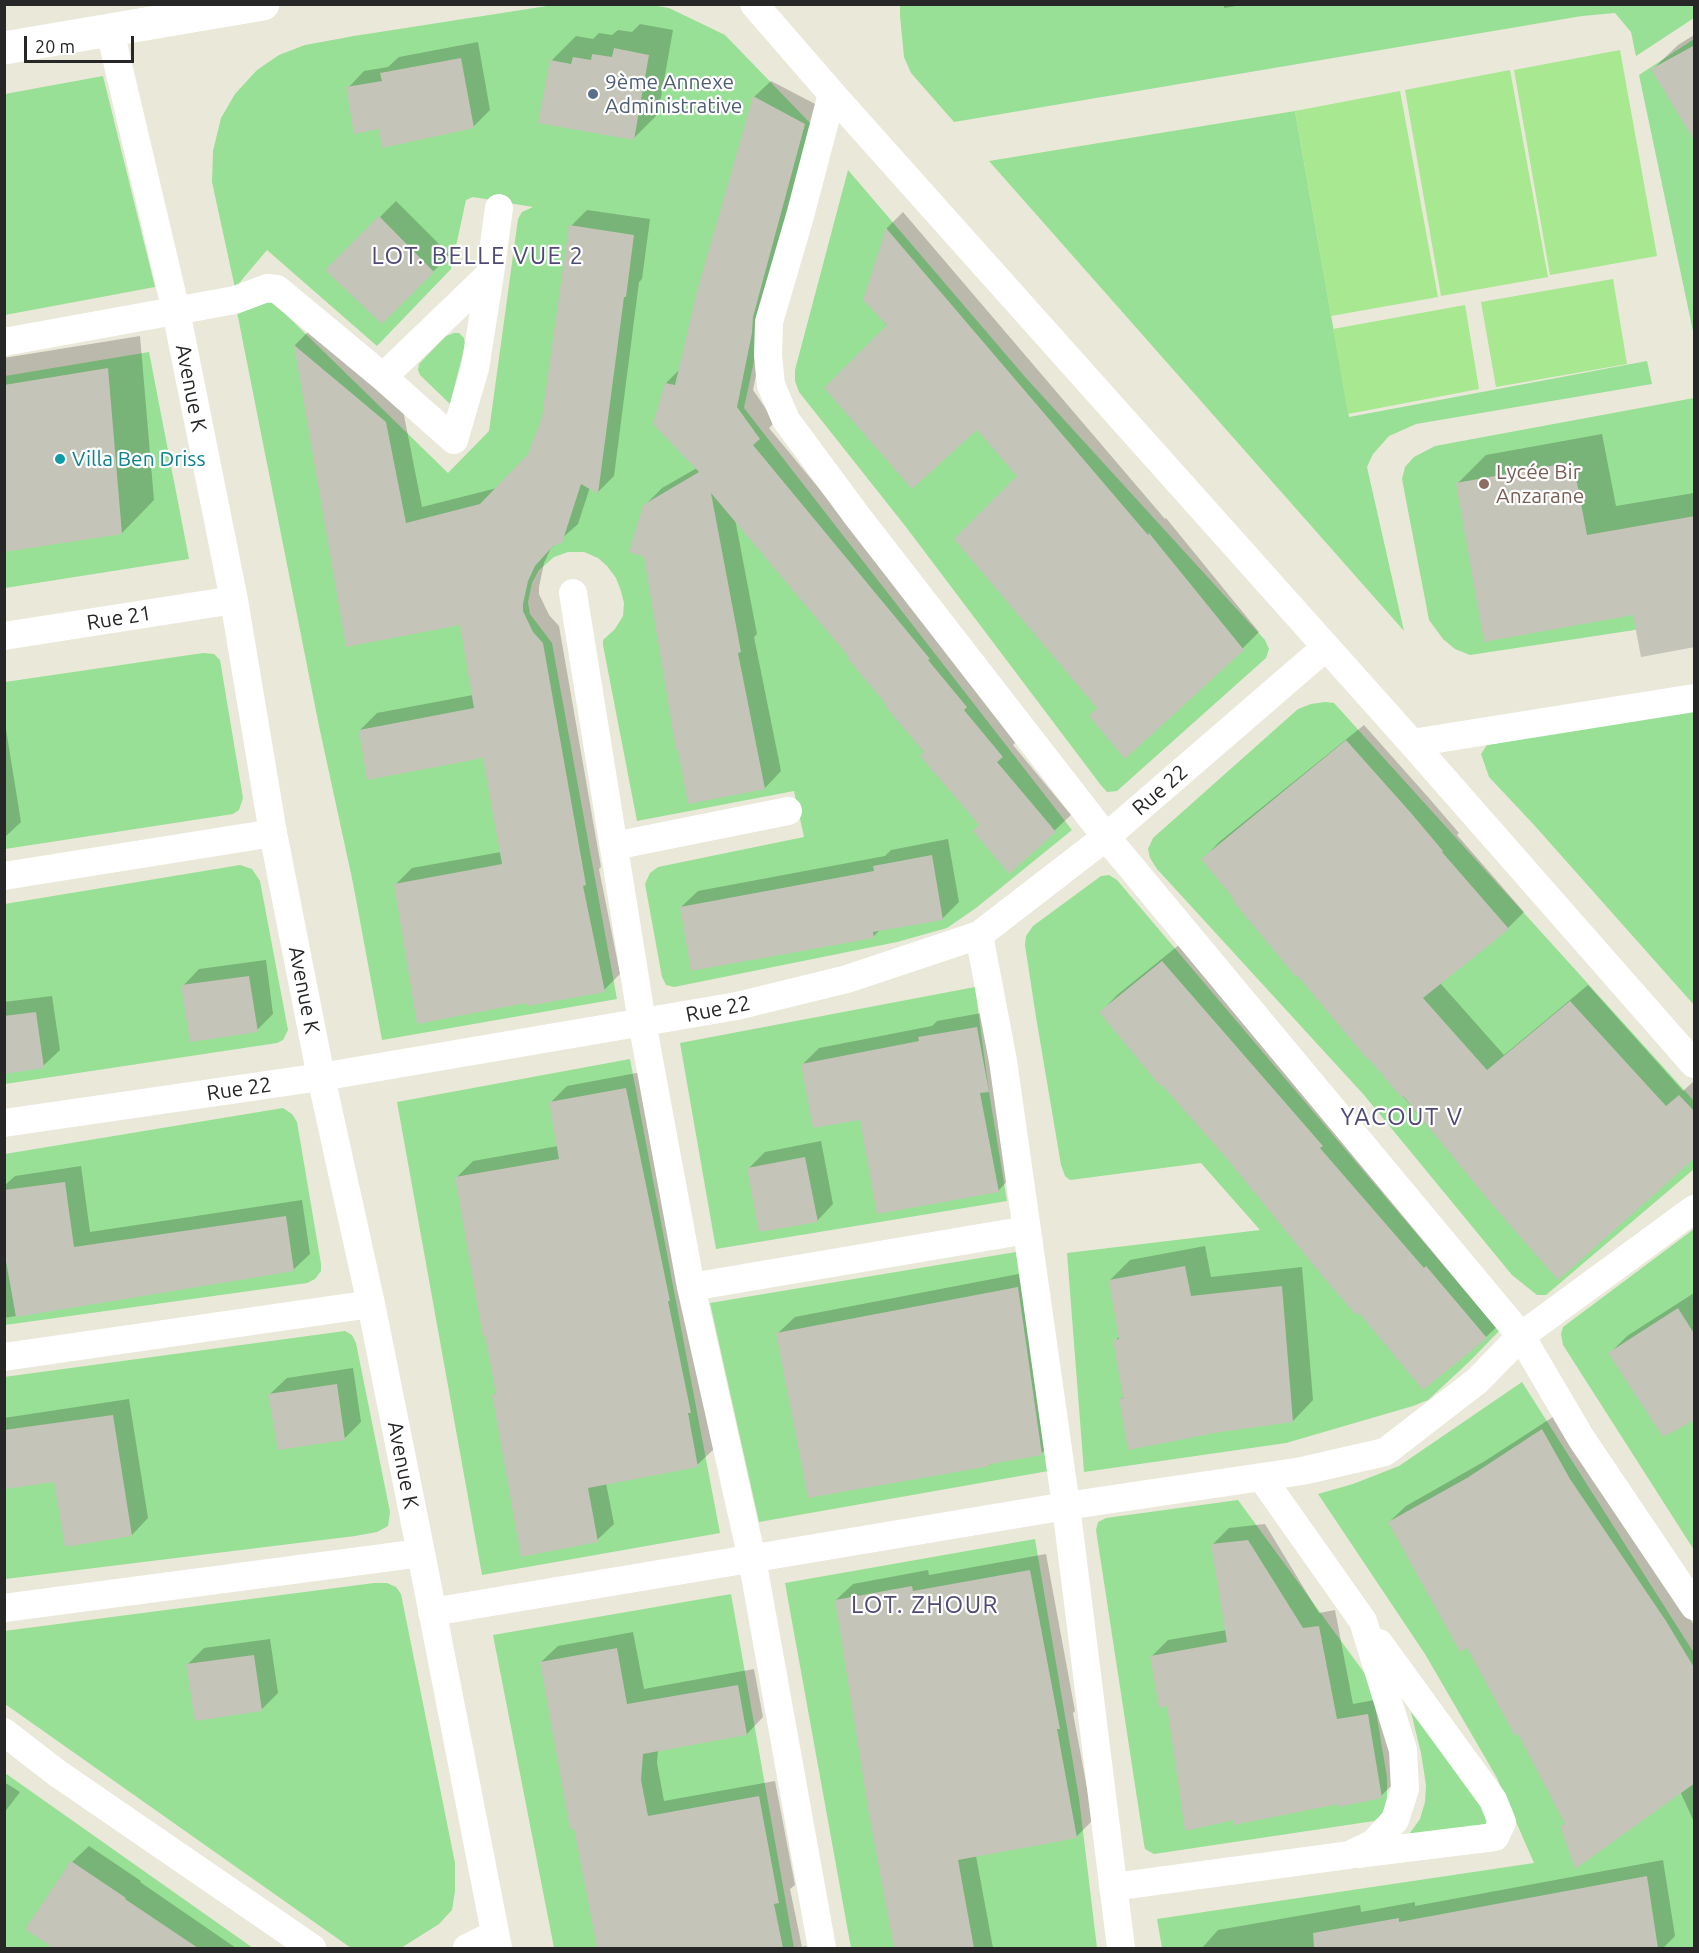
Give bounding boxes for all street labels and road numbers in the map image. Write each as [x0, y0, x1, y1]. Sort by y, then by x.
street label: Avenue K [170, 342, 212, 434]
street label: Rue 21 [85, 600, 153, 636]
street label: Rue 22 [1127, 759, 1193, 821]
street label: Avenue K [283, 944, 325, 1036]
street label: Rue 22 [684, 990, 752, 1028]
street label: Rue 22 [205, 1072, 273, 1106]
street label: Avenue K [382, 1419, 424, 1511]

